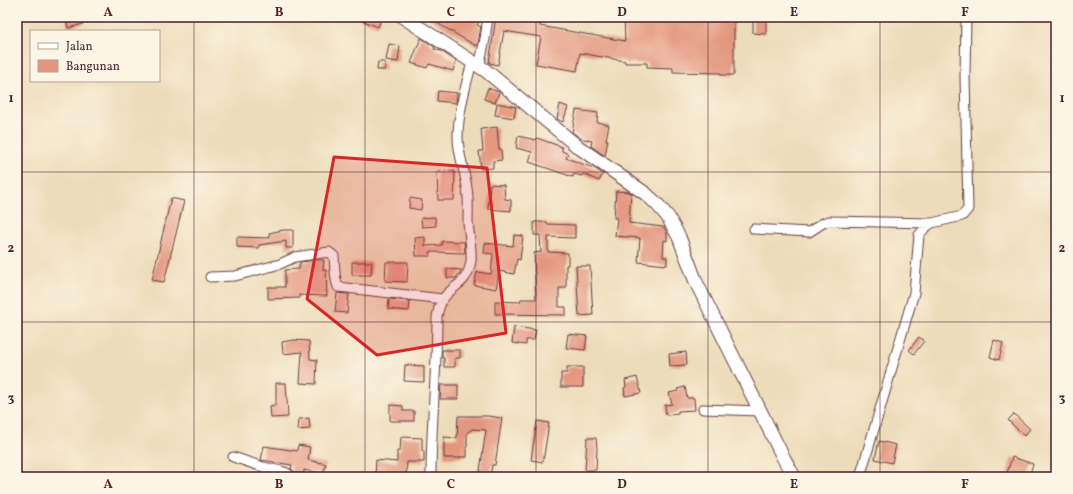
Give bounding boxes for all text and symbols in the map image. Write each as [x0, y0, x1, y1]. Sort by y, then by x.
text: A [103, 4, 113, 22]
text: B [275, 4, 284, 22]
text: C [447, 4, 455, 22]
text: D [617, 4, 627, 22]
text: E [790, 4, 798, 22]
text: F [961, 4, 969, 22]
legend [30, 30, 160, 82]
text: Jalan [66, 39, 93, 55]
text: Bangunan [66, 59, 120, 75]
text: 1 [8, 90, 14, 108]
text: 1 [1059, 90, 1065, 108]
text: 2 [8, 240, 15, 258]
text: 2 [1059, 240, 1066, 258]
text: 3 [8, 390, 15, 408]
text: 3 [1059, 390, 1066, 408]
text: A [103, 476, 113, 494]
text: B [275, 476, 284, 494]
text: C [447, 476, 455, 494]
text: D [617, 476, 627, 494]
text: E [790, 476, 798, 494]
text: F [961, 476, 969, 494]

